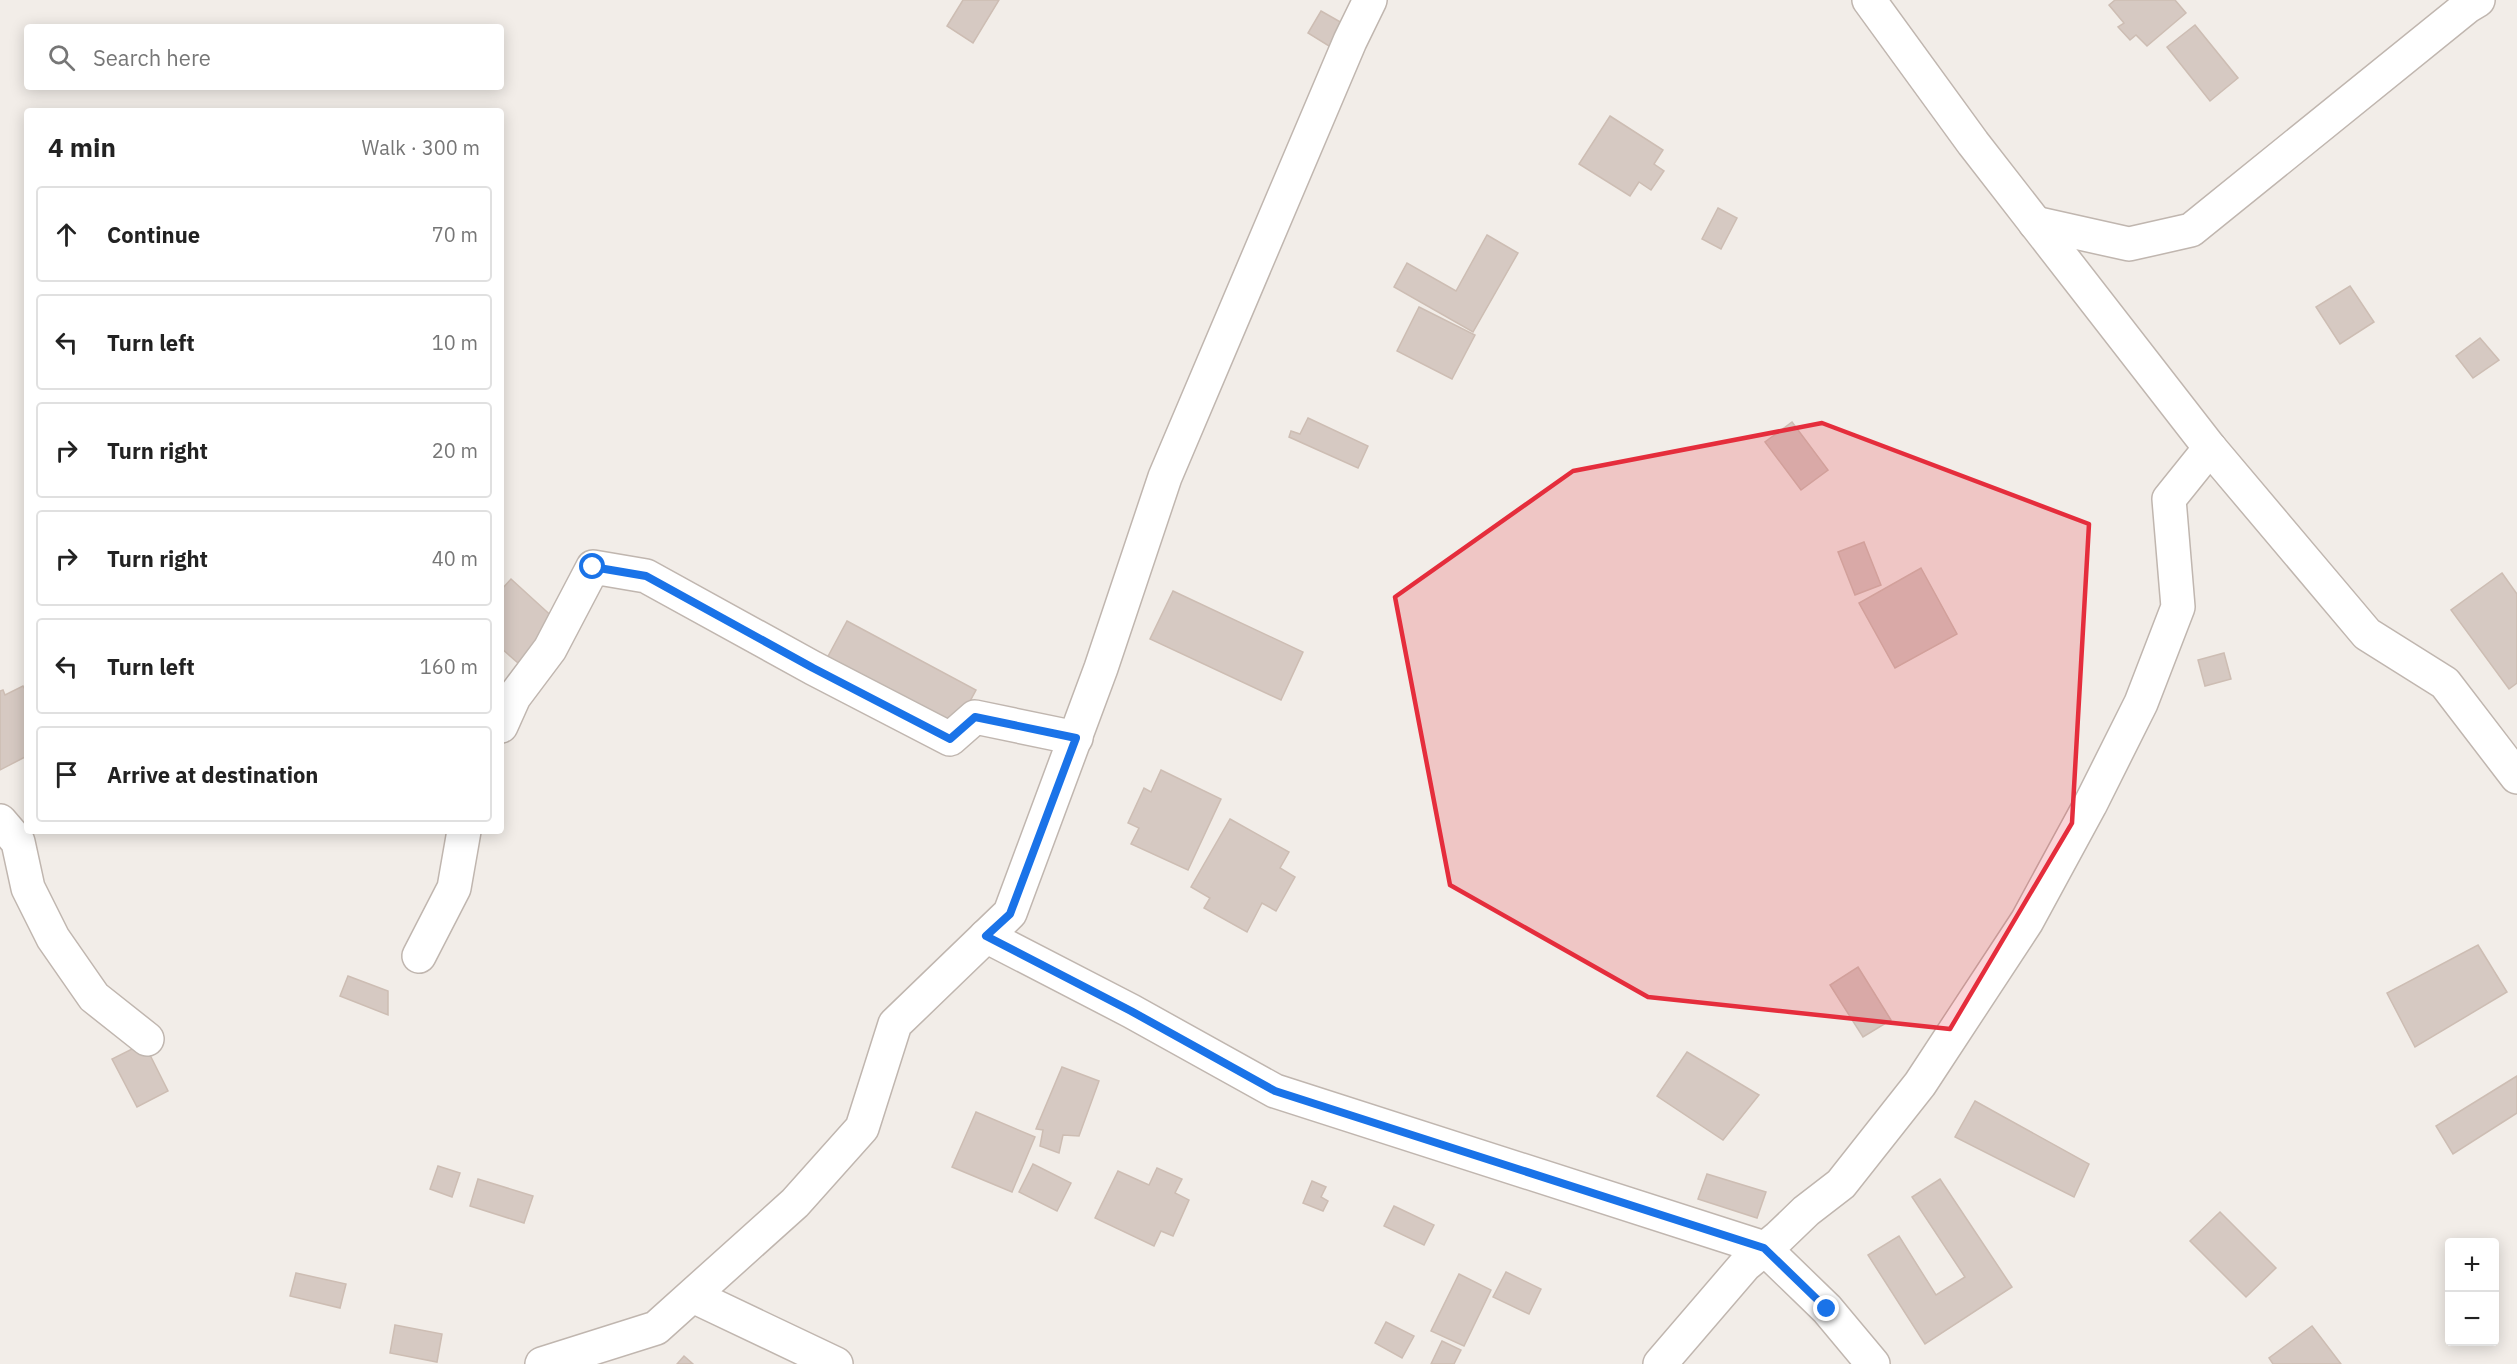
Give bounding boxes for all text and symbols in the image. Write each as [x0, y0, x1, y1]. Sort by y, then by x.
search box [24, 24, 504, 90]
icon: search [45, 41, 78, 74]
text: Search here [93, 43, 211, 72]
text: 4 min [48, 130, 116, 164]
text: Walk · 300 m [362, 134, 480, 161]
icon: ahead [50, 218, 83, 251]
text: Continue [107, 220, 200, 249]
text: 70 m [432, 221, 478, 248]
icon: left [50, 326, 83, 359]
text: Turn left [107, 328, 195, 357]
text: 10 m [432, 329, 478, 356]
icon: right [50, 434, 83, 467]
text: Turn right [107, 436, 208, 465]
text: 20 m [432, 437, 478, 464]
icon: right [50, 542, 83, 575]
text: Turn right [107, 544, 208, 573]
text: 40 m [432, 545, 478, 572]
route start [579, 553, 605, 579]
icon: left [50, 650, 83, 683]
text: Turn left [107, 652, 195, 681]
text: 160 m [420, 653, 478, 680]
icon: arrive [50, 758, 83, 791]
text: Arrive at destination [107, 760, 318, 789]
map controls [2445, 1238, 2499, 1346]
button: + [2445, 1238, 2499, 1292]
button: − [2445, 1292, 2499, 1346]
route end [1813, 1295, 1839, 1321]

